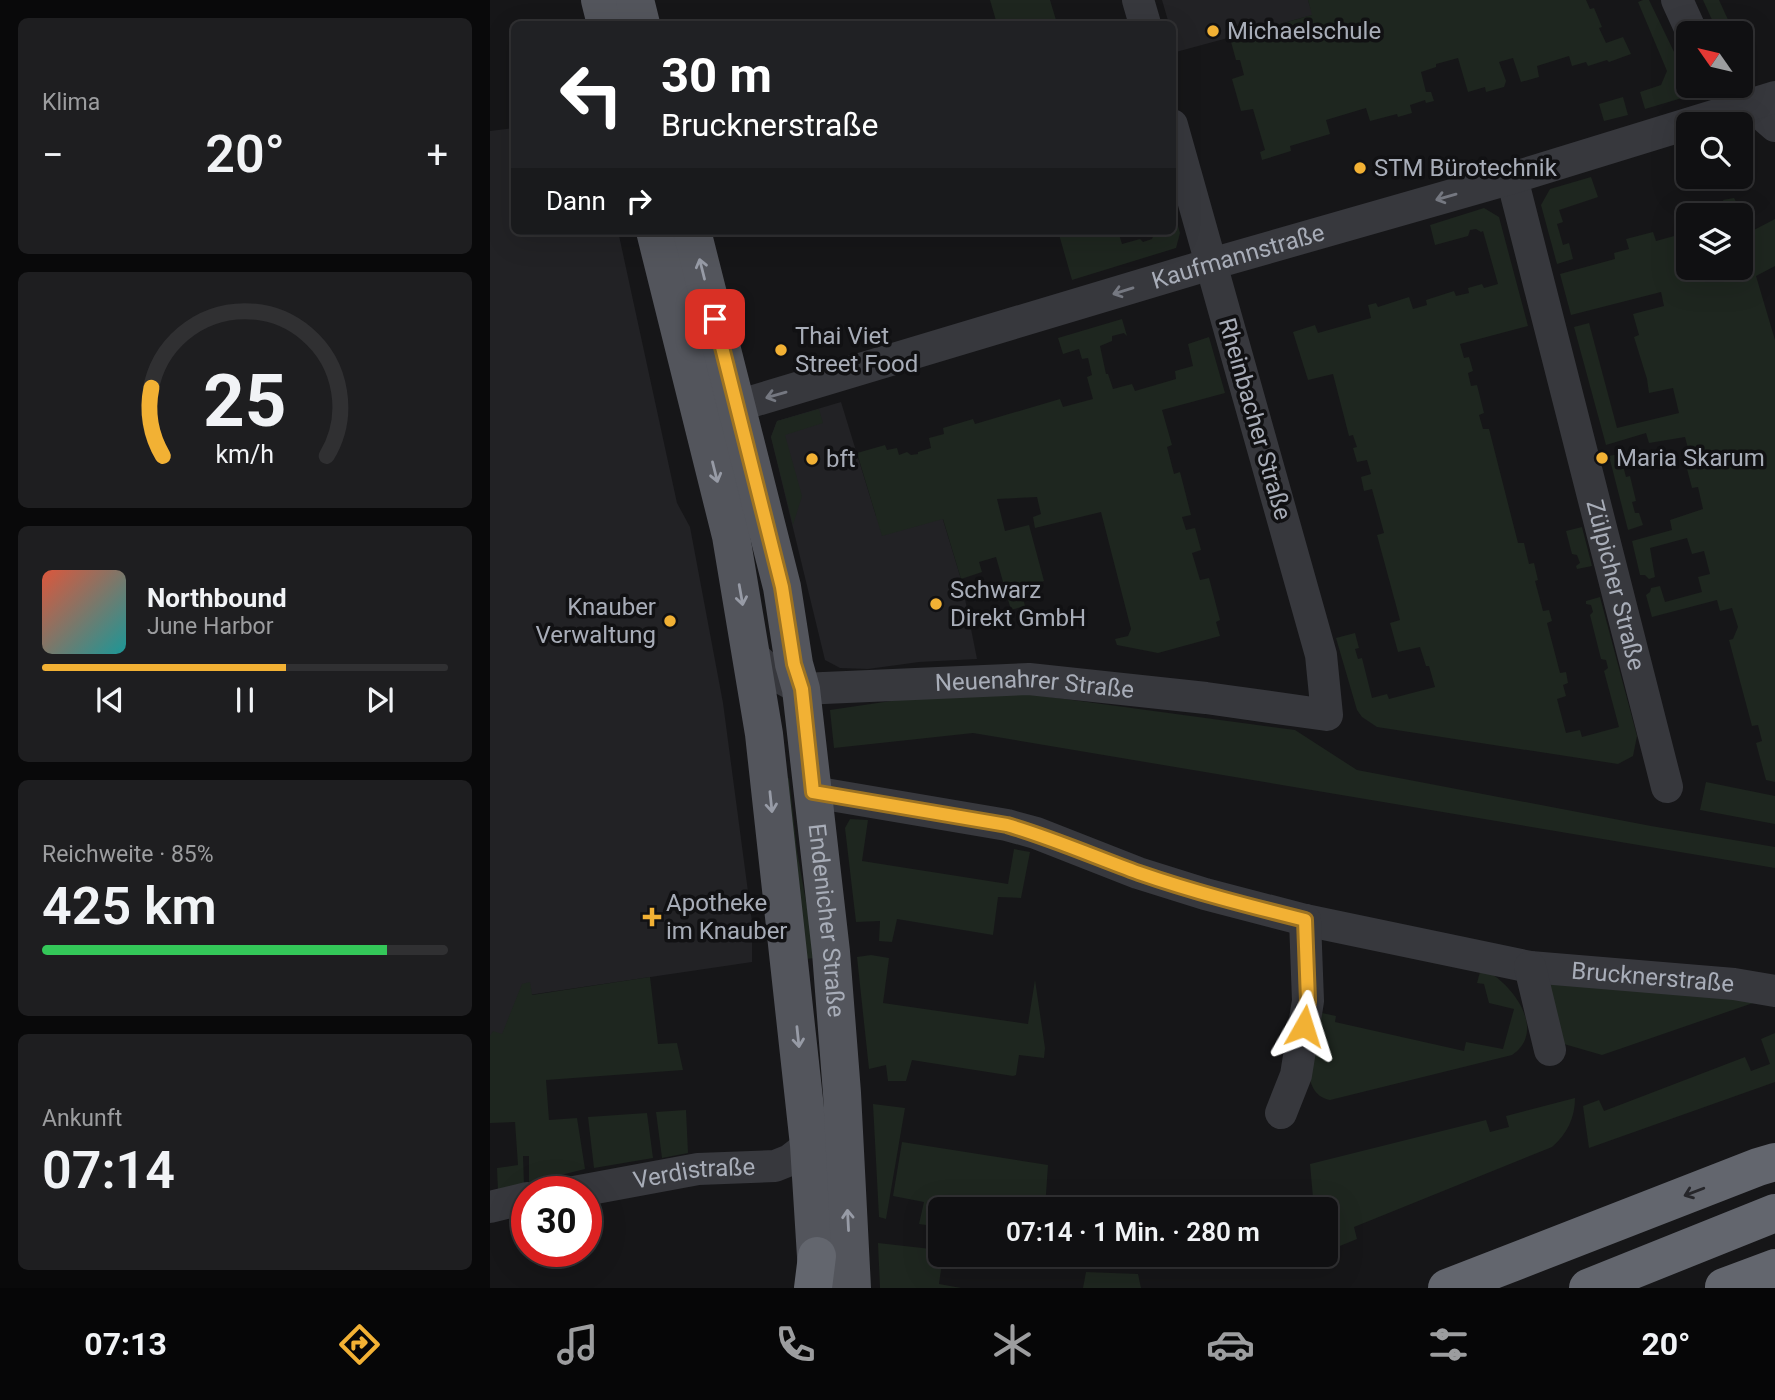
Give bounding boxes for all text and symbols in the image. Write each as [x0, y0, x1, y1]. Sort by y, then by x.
place label: Michaelschule [1227, 17, 1381, 45]
north arrow [1676, 21, 1754, 98]
map controls [1676, 21, 1753, 280]
marker: Michaelschule [1205, 23, 1221, 39]
text: 30 m [661, 47, 772, 104]
icon: left [546, 49, 637, 140]
text: Klima [42, 89, 100, 116]
text: Brucknerstraße [661, 106, 878, 144]
button: search [1676, 112, 1753, 189]
text: 20° [205, 124, 285, 185]
text: − [42, 133, 64, 177]
text: + [426, 133, 448, 177]
place label: STM Bürotechnik [1374, 154, 1558, 182]
marker: STM Bürotechnik [1352, 160, 1368, 176]
icon: right [620, 182, 658, 220]
text: Dann [546, 186, 606, 216]
one-way arrow [1435, 191, 1458, 204]
button: layers [1676, 203, 1753, 280]
street label: Kaufmannstraße [1148, 218, 1328, 295]
one-way arrow [695, 258, 708, 281]
one-way arrow [1112, 285, 1134, 298]
pin [685, 289, 745, 349]
icon: arrive [696, 300, 734, 338]
street label: Rheinbacher Straße [1213, 315, 1297, 523]
place label: Thai Viet Street Food [795, 322, 918, 378]
marker: Thai Viet Street Food [773, 342, 789, 358]
text: 25 [203, 358, 287, 444]
one-way arrow [765, 389, 787, 402]
text: km/h [216, 440, 274, 469]
place label: Maria Skarum [1616, 444, 1765, 472]
place label: bft [826, 445, 856, 473]
marker: Maria Skarum [1594, 450, 1610, 466]
marker: bft [804, 451, 820, 467]
one-way arrow [709, 460, 722, 483]
street label: Zülpicher Straße [1580, 497, 1651, 673]
place label: Schwarz Direkt GmbH [950, 576, 1086, 632]
text: Northbound [147, 583, 287, 613]
one-way arrow [735, 583, 748, 606]
place label: Knauber Verwaltung [535, 593, 656, 649]
marker: Schwarz Direkt GmbH [928, 596, 944, 612]
text: June Harbor [147, 613, 274, 640]
marker: Knauber Verwaltung [662, 613, 678, 629]
street label: Neuenahrer Straße [934, 665, 1136, 704]
icon: previous [91, 681, 129, 719]
icon: pause [226, 681, 264, 719]
icon: next [361, 681, 399, 719]
one-way arrow [765, 790, 778, 812]
street label: Endenicher Straße [802, 822, 850, 1018]
text: Reichweite · 85% [42, 841, 214, 868]
text: 425 km [42, 876, 217, 937]
place label: Apotheke im Knauber [666, 889, 788, 945]
marker: Apotheke im Knauber [644, 909, 660, 925]
street label: Brucknerstraße [1570, 957, 1735, 998]
position arrow [1267, 989, 1341, 1063]
one-way arrow [792, 1025, 805, 1048]
text: Ankunft [42, 1105, 122, 1132]
text: 07:14 [42, 1140, 175, 1201]
street label: Verdistraße [631, 1153, 756, 1195]
speed limit sign: 30 [511, 1176, 602, 1267]
one-way arrow [1684, 1186, 1705, 1199]
one-way arrow [841, 1209, 854, 1232]
text: 07:14 · 1 Min. · 280 m [1006, 1217, 1260, 1247]
icon: directions [335, 1320, 384, 1369]
icon: music [553, 1320, 602, 1369]
icon: phone [771, 1320, 820, 1369]
icon: climate [988, 1320, 1037, 1369]
icon: car [1206, 1320, 1255, 1369]
icon: filters [1424, 1320, 1473, 1369]
text: 07:13 [84, 1325, 167, 1363]
text: 20° [1641, 1325, 1691, 1363]

